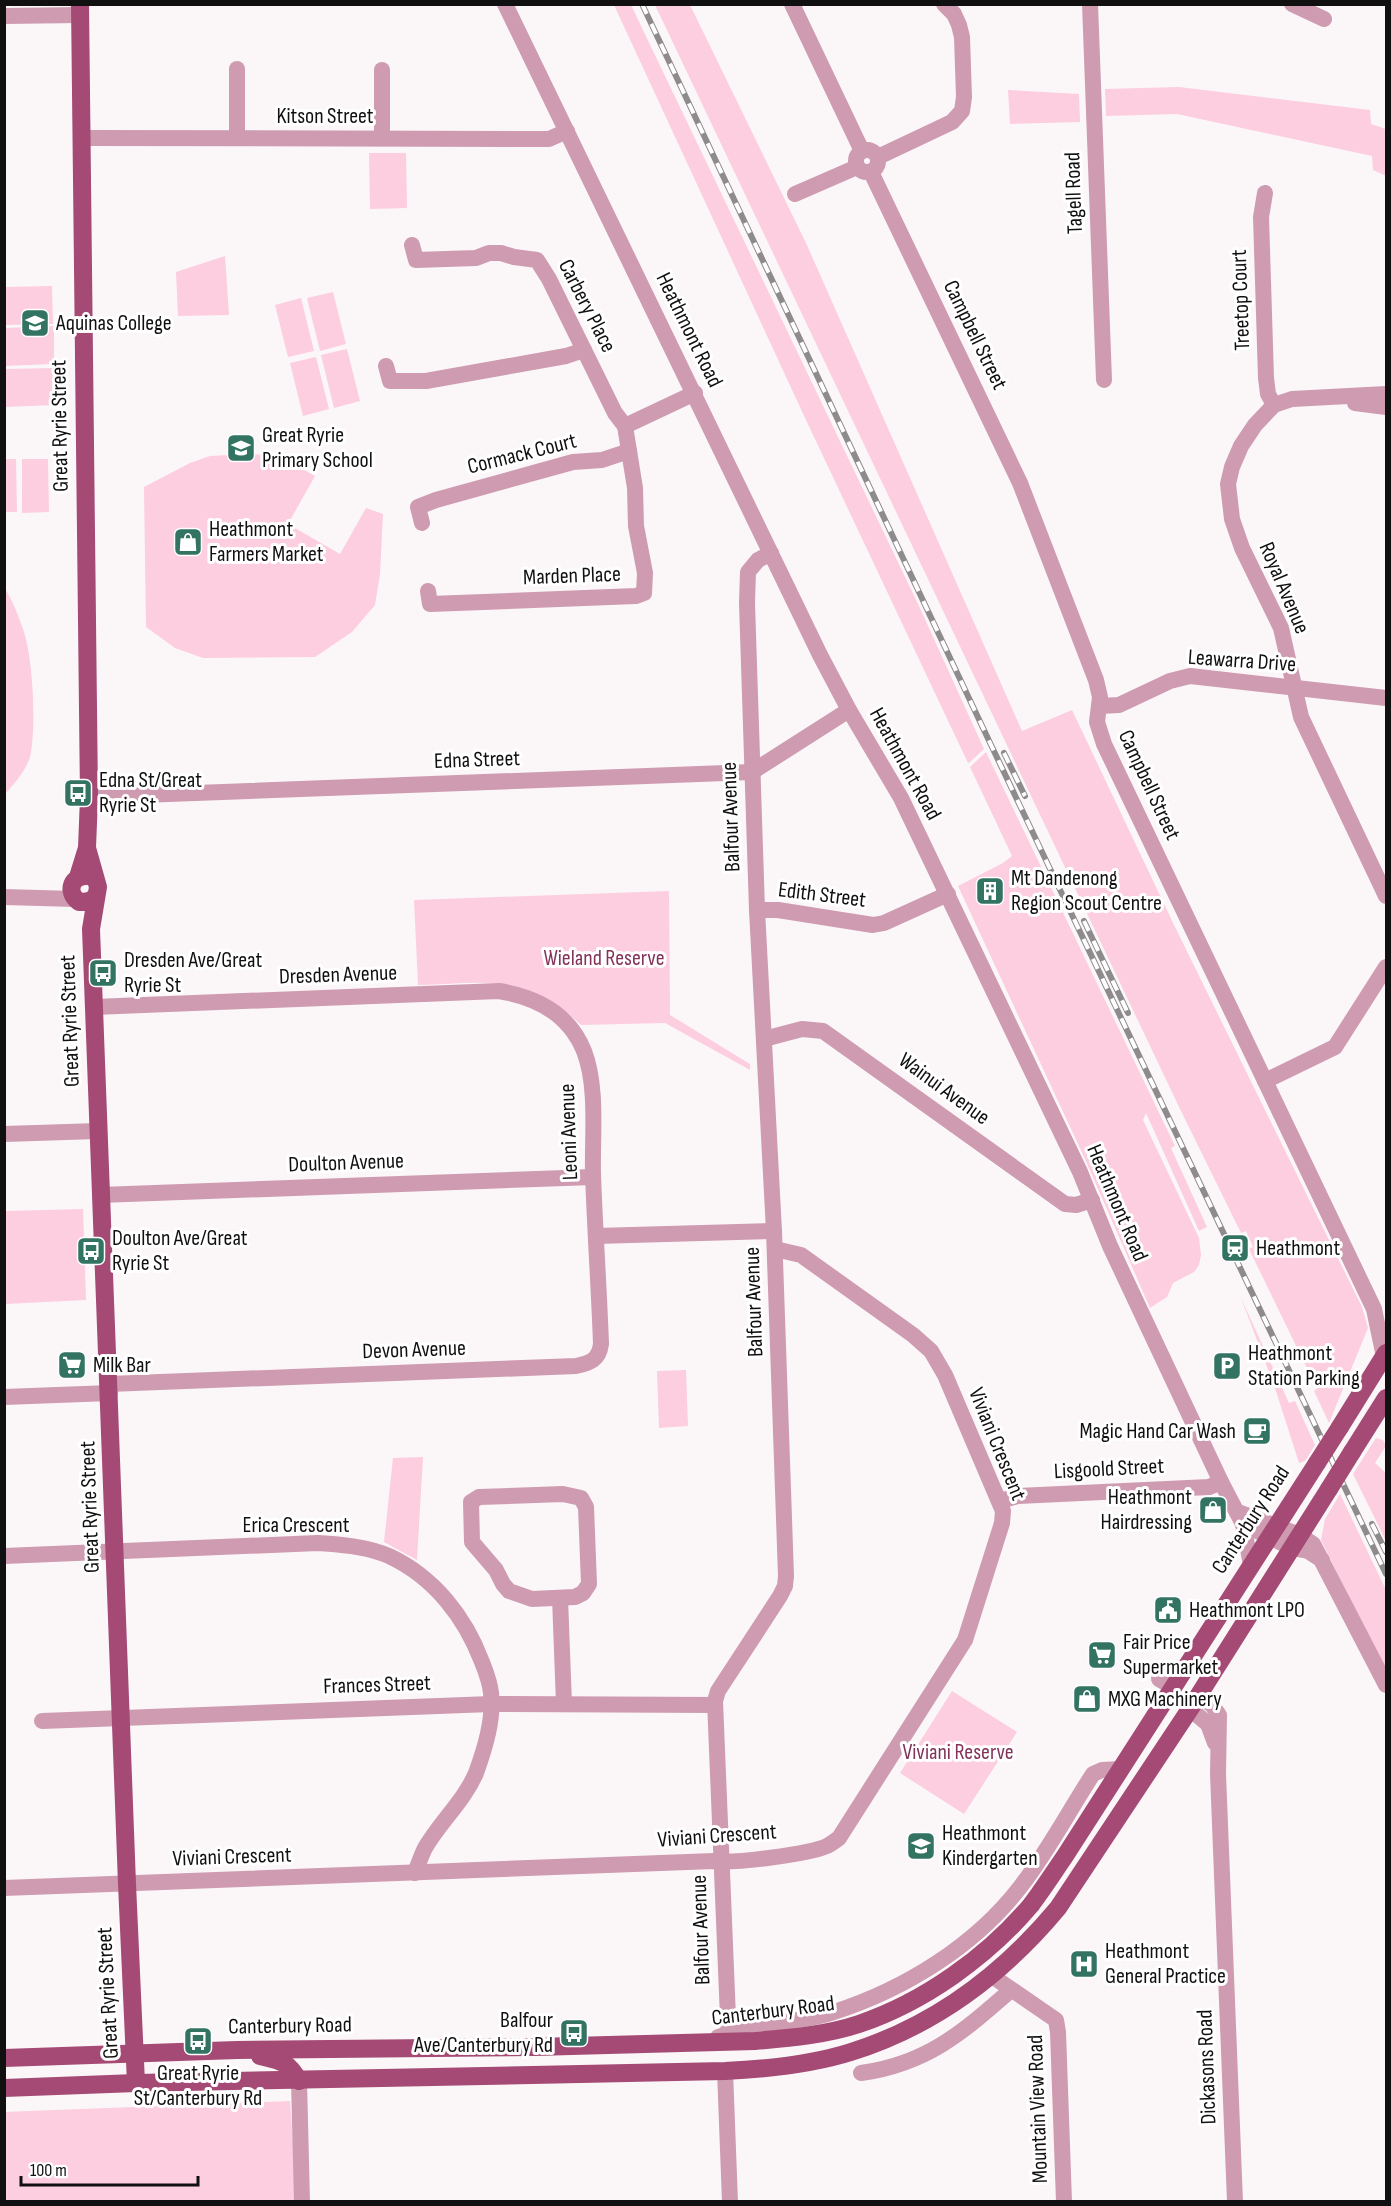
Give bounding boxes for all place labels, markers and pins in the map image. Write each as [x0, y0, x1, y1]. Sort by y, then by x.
school or university icon: Aquinas College [19, 307, 51, 339]
place label: Aquinas College [55, 310, 172, 337]
place label: Great Ryrie Primary School [262, 422, 373, 474]
school or university icon: Great Ryrie Primary School [225, 432, 257, 464]
place label: Heathmont Farmers Market [209, 516, 324, 568]
shop icon: Heathmont Farmers Market [172, 526, 204, 558]
place label: Edna St/Great Ryrie St [99, 767, 202, 819]
bus stop icon: Edna St/Great Ryrie St [62, 777, 94, 809]
place label: Mt Dandenong Region Scout Centre [1011, 865, 1162, 917]
building icon: Mt Dandenong Region Scout Centre [974, 875, 1006, 907]
place label: Dresden Ave/Great Ryrie St [124, 947, 262, 999]
bus stop icon: Dresden Ave/Great Ryrie St [87, 957, 119, 989]
place label: Doulton Ave/Great Ryrie St [112, 1225, 248, 1277]
station icon: Heathmont [1219, 1232, 1251, 1264]
bus stop icon: Doulton Ave/Great Ryrie St [75, 1235, 107, 1267]
place label: Heathmont [1256, 1235, 1340, 1262]
place label: Heathmont Station Parking [1248, 1340, 1360, 1392]
supermarket icon: Milk Bar [56, 1349, 88, 1381]
parking icon: Heathmont Station Parking [1211, 1350, 1243, 1382]
place label: Milk Bar [93, 1352, 151, 1379]
cafe icon: Magic Hand Car Wash [1241, 1415, 1273, 1447]
place label: Magic Hand Car Wash [1079, 1418, 1236, 1445]
place label: Heathmont Hairdressing [1100, 1484, 1192, 1536]
shop icon: Heathmont Hairdressing [1197, 1494, 1229, 1526]
public building icon: Heathmont LPO [1152, 1594, 1184, 1626]
place label: Heathmont LPO [1189, 1597, 1305, 1624]
place label: Fair Price Supermarket [1123, 1629, 1219, 1681]
supermarket icon: Fair Price Supermarket [1086, 1639, 1118, 1671]
shop icon: MXG Machinery [1071, 1683, 1103, 1715]
place label: MXG Machinery [1108, 1686, 1222, 1713]
place label: Heathmont Kindergarten [942, 1820, 1038, 1872]
school or university icon: Heathmont Kindergarten [905, 1830, 937, 1862]
place label: Heathmont General Practice [1105, 1938, 1226, 1990]
hospital icon: Heathmont General Practice [1068, 1948, 1100, 1980]
place label: Balfour Ave/Canterbury Rd [413, 2007, 553, 2059]
bus stop icon: Balfour Ave/Canterbury Rd [558, 2017, 590, 2049]
bus stop icon: Great Ryrie St/Canterbury Rd [182, 2025, 214, 2057]
place label: Great Ryrie St/Canterbury Rd [134, 2060, 262, 2112]

